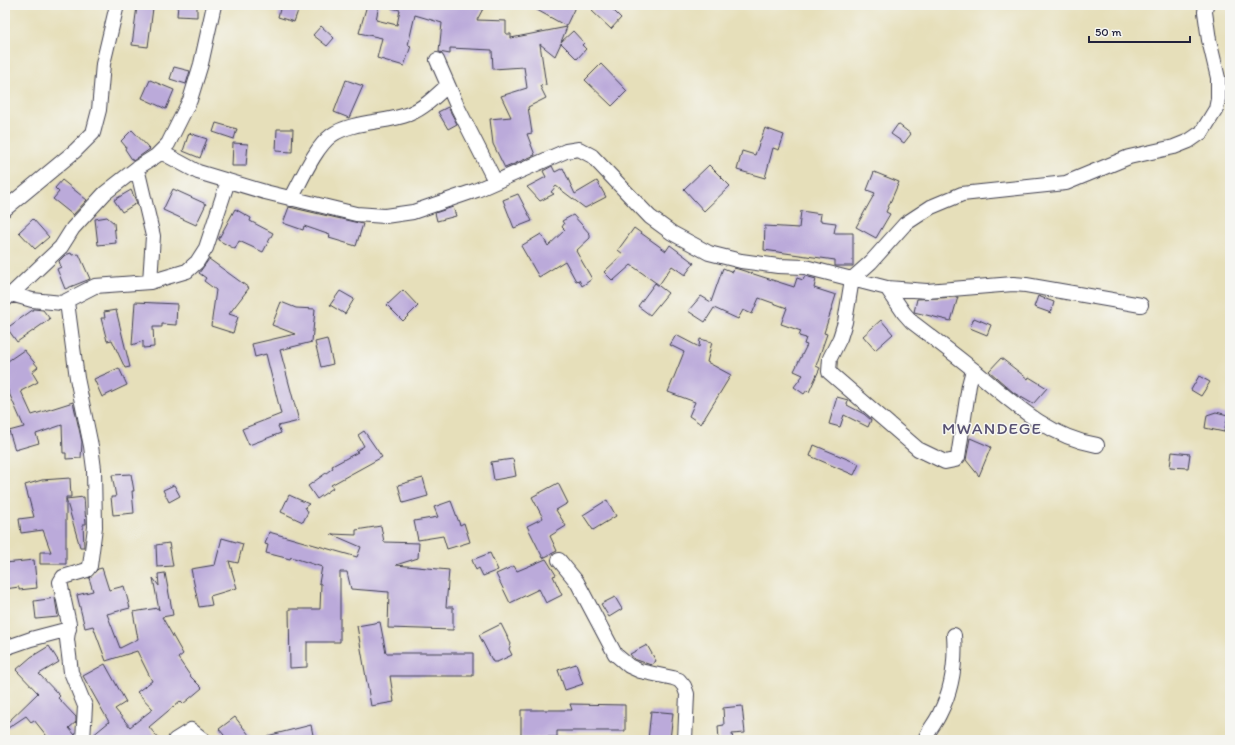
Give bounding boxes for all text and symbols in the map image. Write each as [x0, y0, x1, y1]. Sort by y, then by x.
scale bar [1089, 18, 1190, 44]
text: 50 m [1095, 25, 1121, 39]
district label: MWANDEGE [942, 418, 1042, 438]

